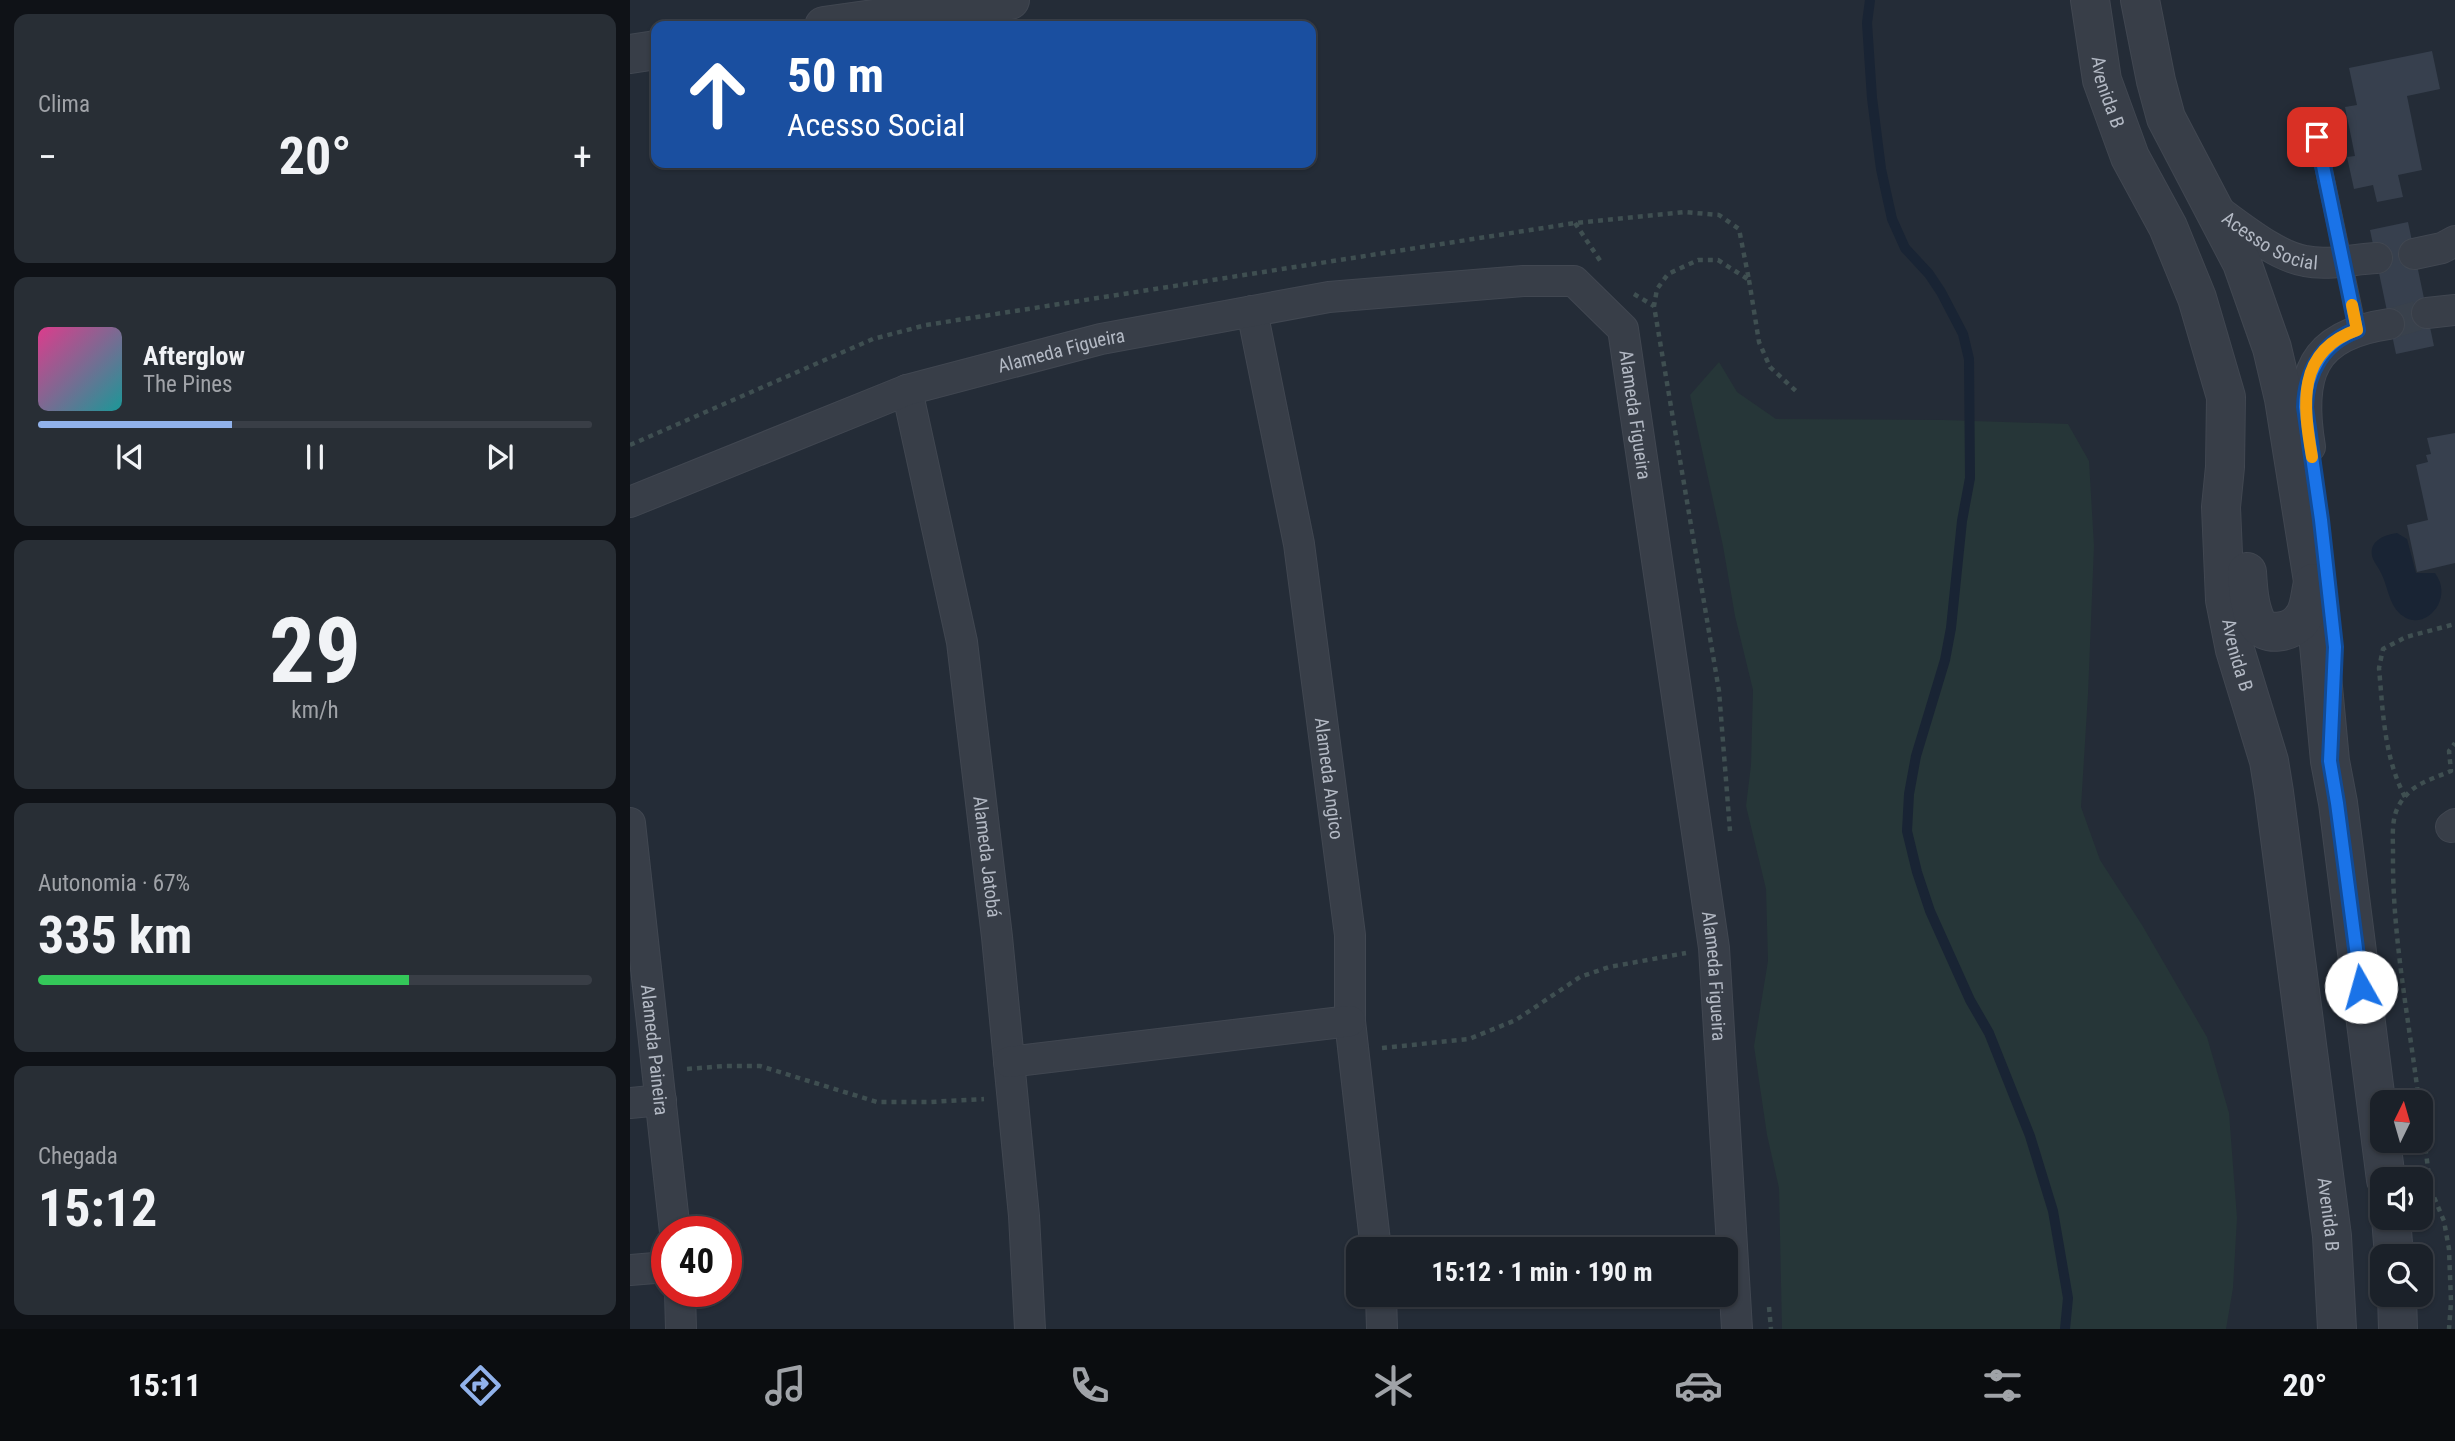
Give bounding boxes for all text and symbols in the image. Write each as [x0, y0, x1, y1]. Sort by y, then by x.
text: 50 m [787, 47, 884, 104]
icon: ahead [672, 49, 763, 140]
street label: Avenida B [2087, 55, 2130, 131]
text: Clima [38, 91, 90, 118]
text: Acesso Social [787, 106, 965, 144]
pin [2287, 107, 2347, 167]
icon: arrive [2298, 118, 2336, 156]
text: 20° [279, 126, 351, 187]
text: − [38, 135, 57, 179]
text: + [573, 135, 592, 179]
street label: Acesso Social [2217, 207, 2319, 275]
street label: Alameda Figueira [995, 324, 1127, 378]
text: Afterglow [143, 341, 245, 371]
street label: Alameda Figueira [1614, 348, 1656, 481]
text: The Pines [143, 371, 233, 398]
icon: previous [111, 438, 149, 476]
icon: pause [296, 438, 334, 476]
icon: next [481, 438, 519, 476]
text: 29 [269, 598, 361, 704]
street label: Avenida B [2217, 617, 2258, 694]
text: km/h [291, 697, 339, 724]
street label: Alameda Angico [1310, 716, 1348, 841]
street label: Alameda Jatobá [968, 795, 1006, 919]
text: Autonomia · 67% [38, 870, 190, 897]
text: 335 km [38, 905, 192, 966]
street label: Alameda Figueira [1697, 909, 1731, 1042]
position arrow [2324, 950, 2398, 1024]
street label: Alameda Paineira [636, 983, 673, 1116]
north arrow [2370, 1090, 2432, 1153]
map controls [2370, 1090, 2433, 1307]
text: Chegada [38, 1143, 118, 1170]
button: sound [2370, 1167, 2433, 1230]
street label: Avenida B [2312, 1176, 2344, 1252]
text: 15:12 [38, 1178, 157, 1239]
speed limit sign: 40 [651, 1216, 742, 1307]
button: search [2370, 1244, 2433, 1307]
text: 15:12 · 1 min · 190 m [1432, 1257, 1652, 1287]
icon: directions [456, 1361, 505, 1410]
icon: music [761, 1361, 810, 1410]
icon: phone [1065, 1361, 1114, 1410]
icon: climate [1369, 1361, 1418, 1410]
icon: car [1674, 1361, 1723, 1410]
icon: filters [1978, 1361, 2027, 1410]
text: 15:11 [128, 1366, 201, 1404]
text: 20° [2283, 1366, 2327, 1404]

